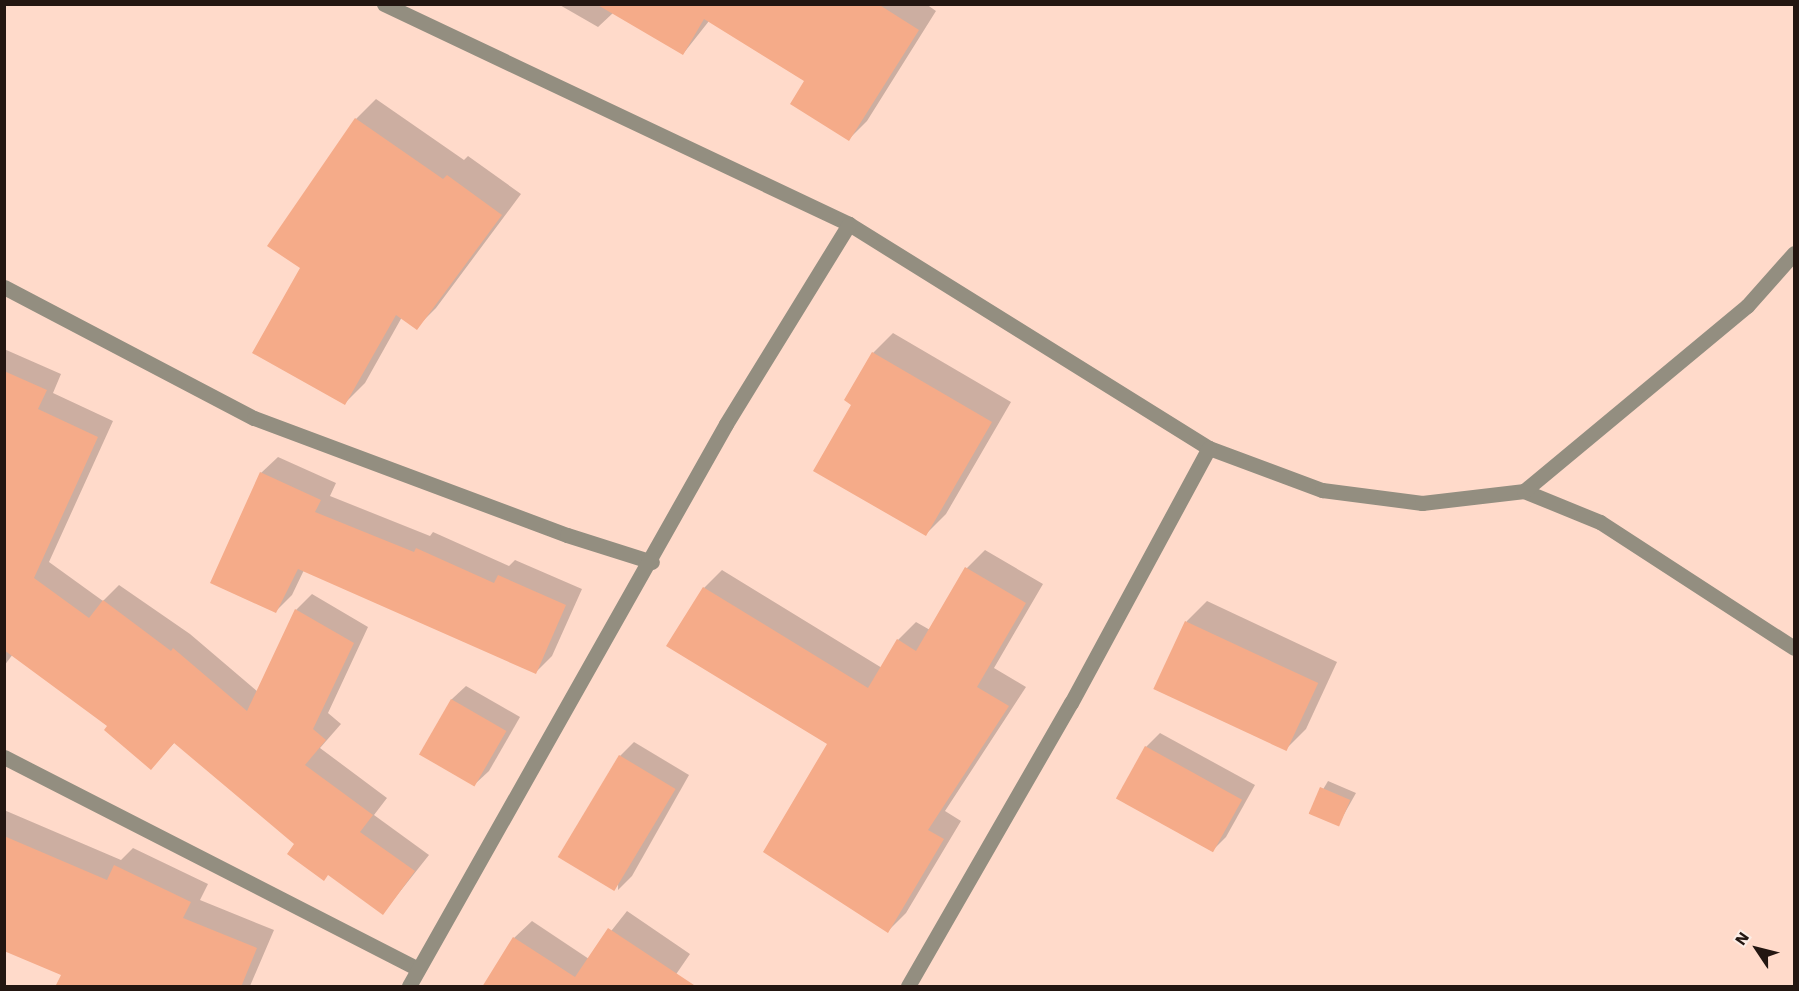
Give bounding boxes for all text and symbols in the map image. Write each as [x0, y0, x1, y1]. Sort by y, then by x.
north arrow [1727, 919, 1787, 979]
text: N [1731, 928, 1753, 949]

